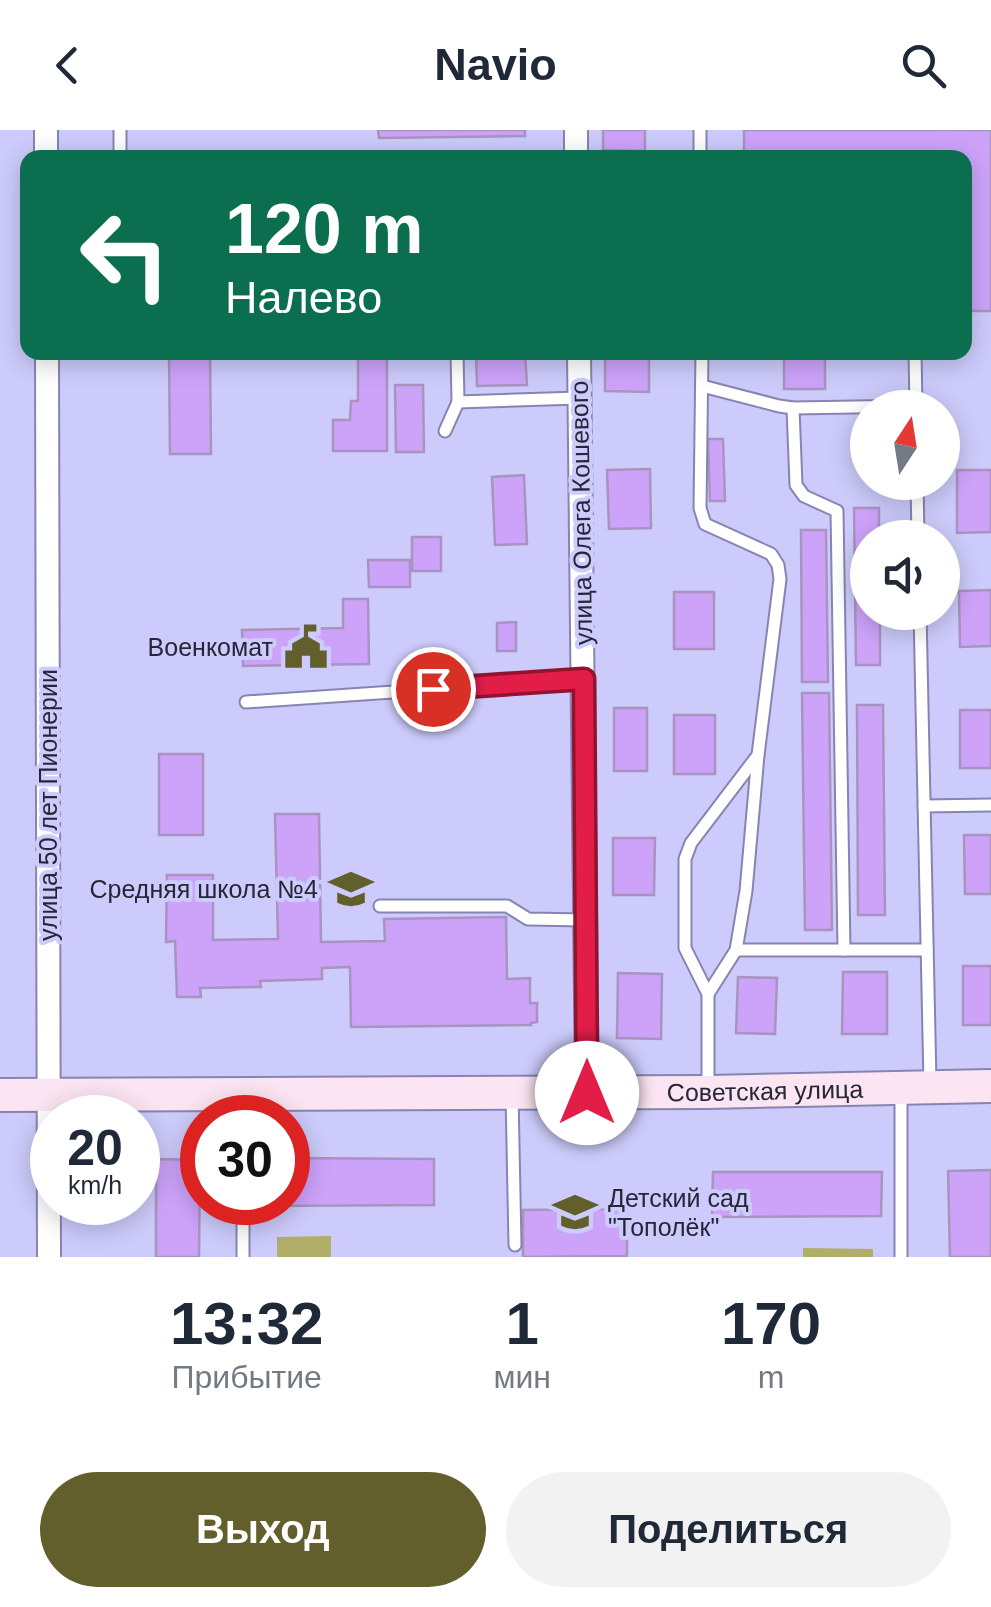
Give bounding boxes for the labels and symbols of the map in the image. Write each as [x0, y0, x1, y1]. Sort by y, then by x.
street label: улица Олега Кошевого [565, 380, 597, 646]
north arrow [850, 390, 960, 500]
public building icon: Военкомат [282, 623, 330, 671]
place label: Военкомат [148, 633, 274, 661]
pin [391, 647, 476, 732]
street label: улица 50 лет Пионерии [34, 669, 62, 941]
school or university icon: Средняя школа №4 [327, 865, 375, 913]
place label: Средняя школа №4 [89, 875, 318, 903]
position arrow [535, 1041, 639, 1145]
street label: Советская улица [667, 1075, 864, 1106]
speed limit sign: 30 [180, 1095, 310, 1225]
place label: Детский сад "Тополёк" [608, 1184, 749, 1241]
school or university icon: Детский сад "Тополёк" [551, 1188, 599, 1236]

